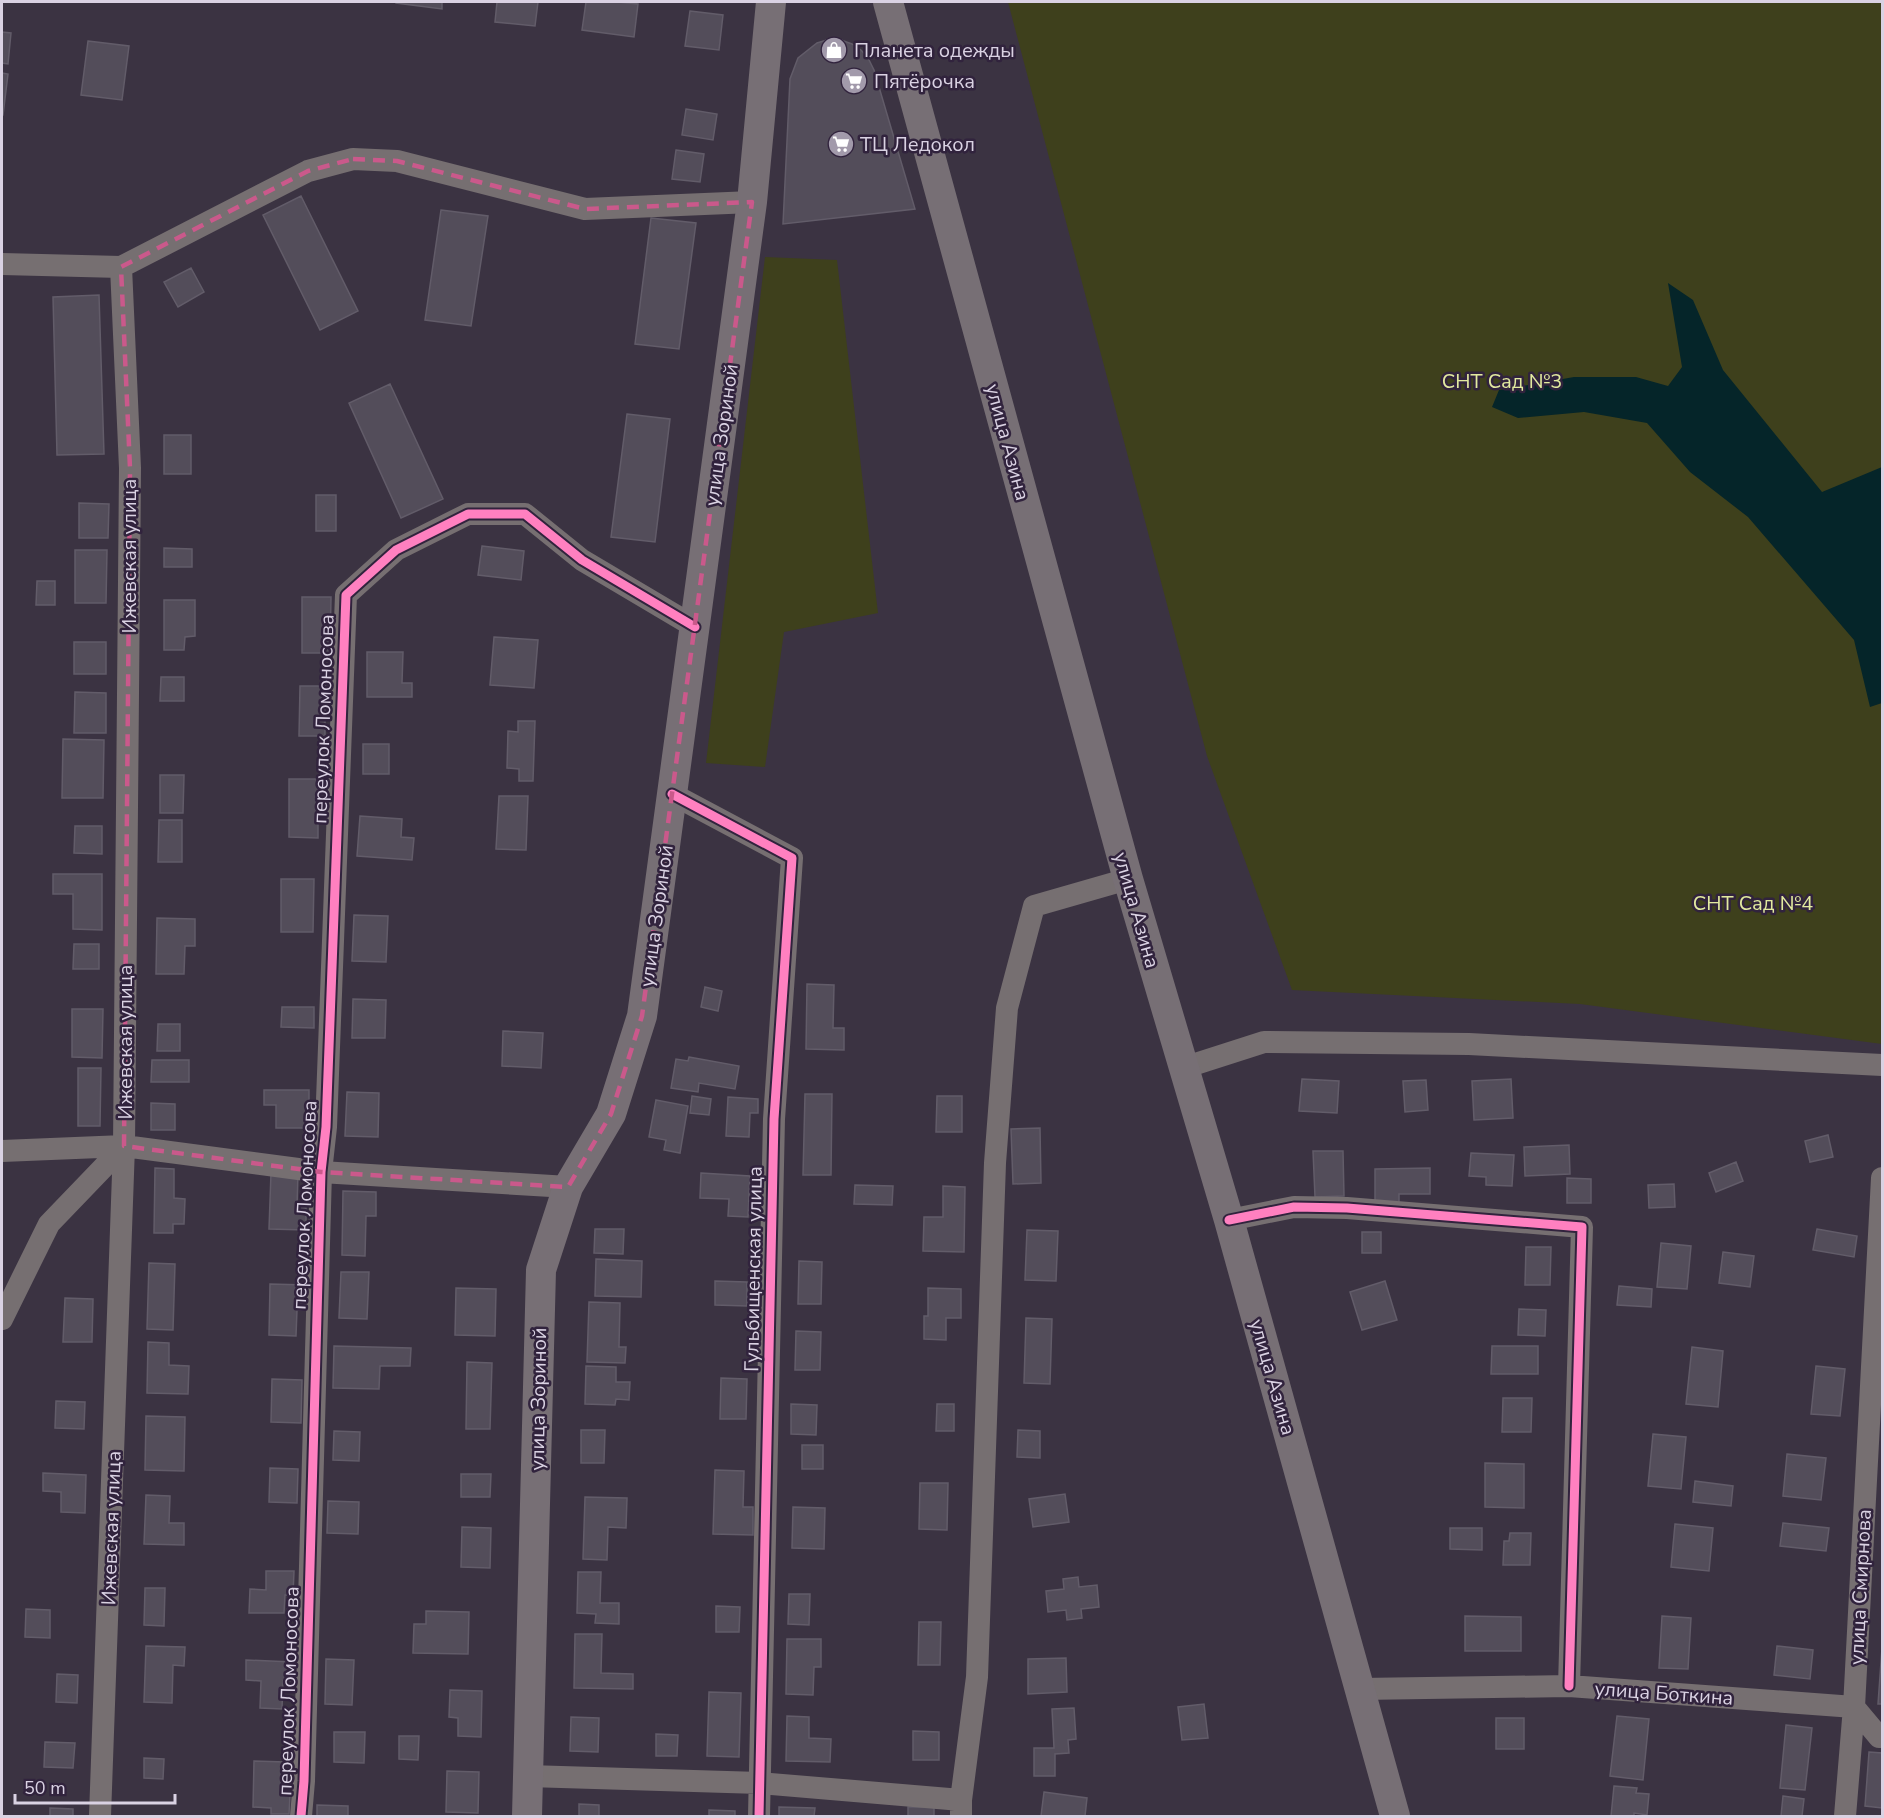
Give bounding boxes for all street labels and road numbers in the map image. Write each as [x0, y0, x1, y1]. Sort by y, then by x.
street label: улица Зориной [698, 362, 745, 508]
street label: улица Азина [979, 381, 1036, 503]
street label: Ижевская улица [116, 479, 143, 633]
street label: переулок Ломоносова [306, 614, 341, 824]
street label: улица Зориной [633, 843, 680, 989]
street label: улица Азина [1107, 849, 1166, 971]
street label: Ижевская улица [112, 965, 139, 1119]
street label: переулок Ломоносова [286, 1100, 323, 1310]
street label: Гульбищенская улица [738, 1166, 769, 1372]
street label: улица Азина [1243, 1316, 1302, 1438]
street label: улица Зориной [524, 1327, 553, 1471]
street label: Ижевская улица [95, 1450, 128, 1606]
street label: улица Смирнова [1843, 1508, 1878, 1666]
street label: переулок Ломоносова [271, 1586, 306, 1796]
street label: улица Боткина [1594, 1675, 1734, 1712]

